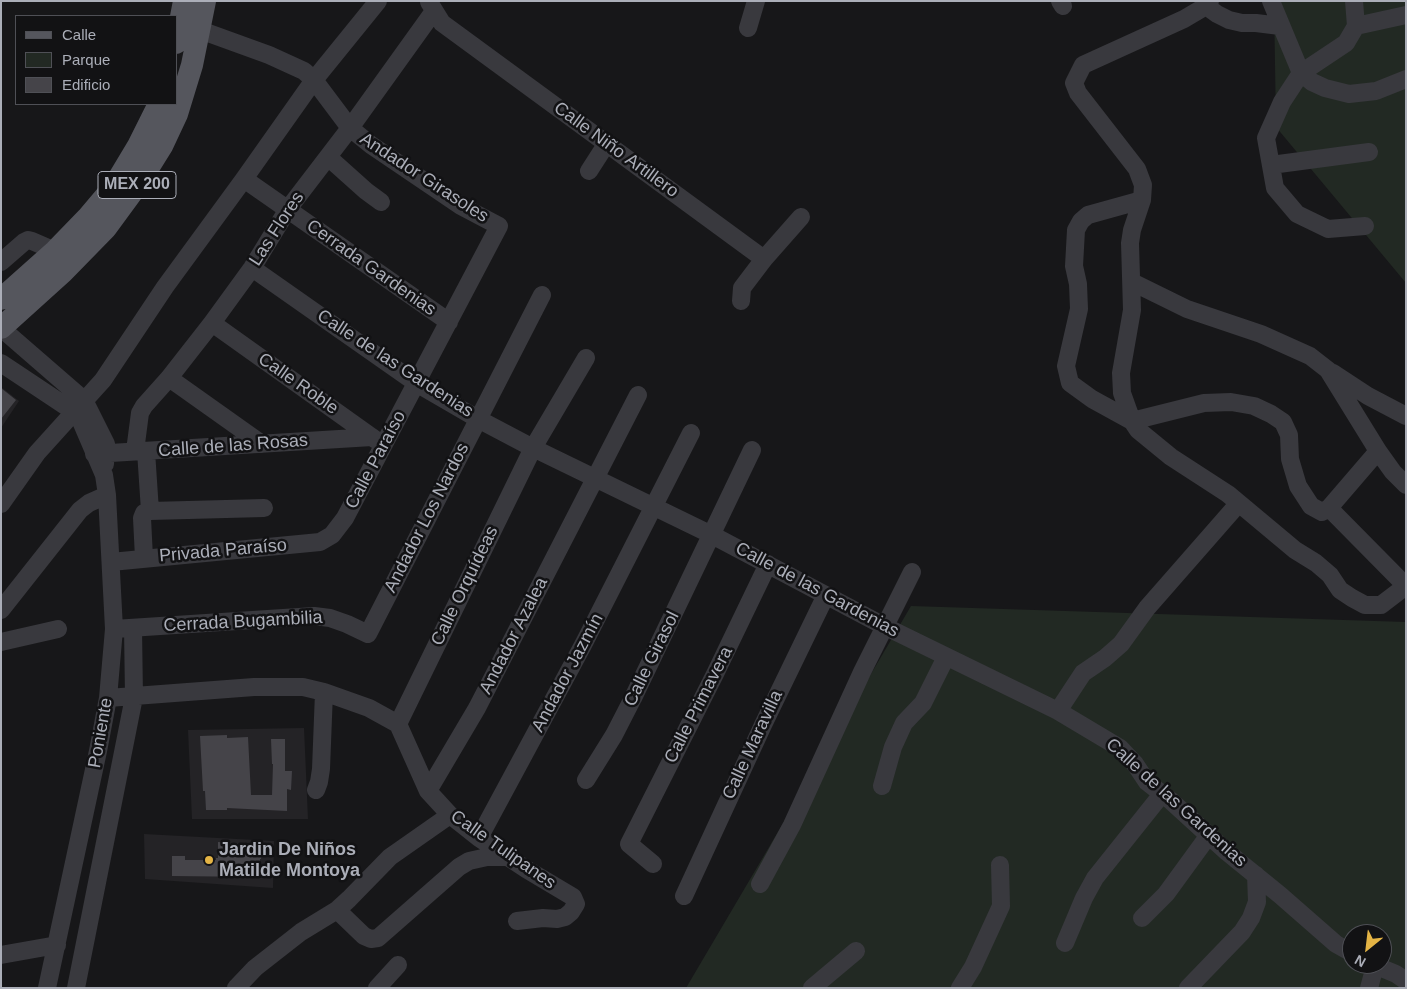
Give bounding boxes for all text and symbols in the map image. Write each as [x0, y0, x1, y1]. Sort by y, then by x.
legend [15, 15, 178, 105]
text: Calle [62, 26, 96, 43]
text: Parque [62, 51, 110, 68]
text: Edificio [62, 76, 110, 93]
street label: Calle Niño Artillero [549, 97, 683, 203]
street label: Andador Girasoles [356, 128, 492, 228]
road number: MEX 200 [98, 172, 176, 198]
street label: Las Flores [245, 188, 309, 270]
street label: Cerrada Gardenias [302, 215, 440, 321]
street label: Calle de las Gardenias [313, 305, 477, 423]
street label: Calle Roble [254, 348, 342, 420]
street label: Calle Paraíso [341, 407, 411, 513]
street label: Calle de las Rosas [157, 430, 309, 462]
street label: Andador Los Nardos [380, 440, 474, 596]
street label: Calle Orquídeas [427, 523, 503, 649]
street label: Privada Paraíso [158, 535, 288, 567]
street label: Calle de las Gardenias [732, 538, 902, 642]
street label: Andador Azalea [475, 574, 553, 698]
street label: Cerrada Bugambilia [163, 607, 323, 637]
street label: Calle Girasol [620, 608, 684, 710]
street label: Andador Jazmín [528, 610, 608, 736]
street label: Calle Primavera [660, 643, 738, 767]
street label: Calle Maravilla [718, 687, 788, 803]
street label: Poniente [84, 696, 118, 770]
street label: Calle de las Gardenias [1101, 734, 1251, 872]
street label: Calle Tulipanes [446, 806, 560, 894]
place label: Jardin De Niños Matilde Montoya [219, 839, 360, 882]
marker: Jardin De Niños Matilde Montoya [203, 854, 215, 866]
north arrow [1342, 924, 1392, 974]
text: N [1352, 952, 1369, 971]

